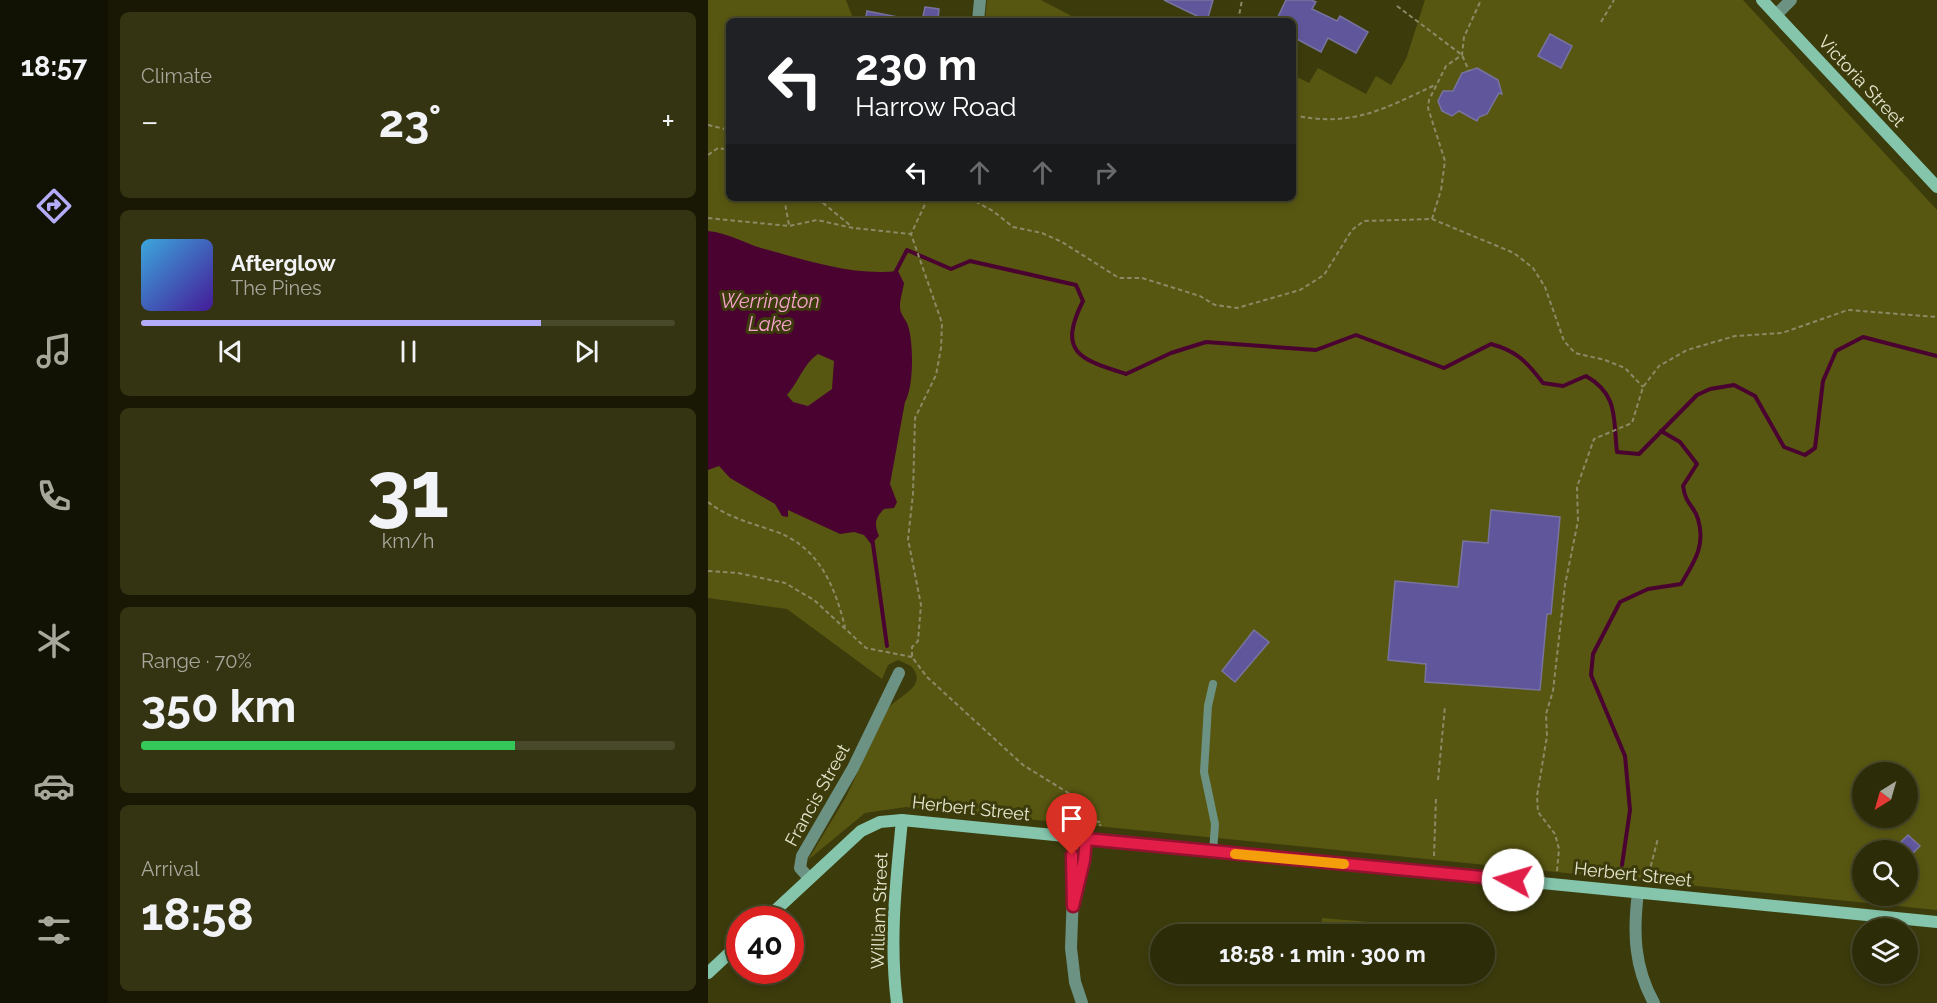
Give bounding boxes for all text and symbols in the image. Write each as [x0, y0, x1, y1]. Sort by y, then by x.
street label: Victoria Street [1814, 31, 1910, 131]
text: 230 m [855, 41, 977, 90]
icon: left [756, 42, 834, 120]
text: 18:57 [21, 51, 87, 82]
text: Climate [141, 64, 212, 88]
text: Harrow Road [855, 91, 1016, 122]
text: 23° [379, 95, 441, 148]
text: − [141, 102, 159, 141]
text: + [661, 102, 675, 141]
icon: left [900, 156, 933, 189]
icon: ahead [963, 156, 996, 189]
icon: ahead [1026, 156, 1059, 189]
icon: right [1089, 156, 1122, 189]
icon: directions [33, 185, 75, 227]
text: Afterglow [231, 250, 336, 276]
text: The Pines [231, 276, 322, 300]
water label: Werrington Lake [720, 289, 820, 336]
icon: music [33, 330, 75, 372]
icon: previous [214, 335, 247, 368]
icon: pause [392, 335, 425, 368]
icon: next [570, 335, 603, 368]
text: 31 [367, 444, 449, 535]
icon: phone [33, 475, 75, 517]
text: km/h [382, 529, 434, 553]
icon: climate [33, 620, 75, 662]
text: Range · 70% [141, 649, 252, 673]
text: 350 km [141, 680, 296, 733]
street label: Francis Street [780, 740, 854, 850]
north arrow [1852, 762, 1918, 828]
map controls [1852, 762, 1918, 984]
icon: car [33, 765, 75, 807]
street label: Herbert Street [911, 791, 1031, 825]
pin [1046, 793, 1097, 855]
icon: arrive [1055, 802, 1088, 835]
button: search [1852, 840, 1918, 906]
position arrow [1481, 848, 1545, 912]
street label: William Street [866, 852, 892, 970]
text: Arrival [141, 857, 200, 881]
street label: Herbert Street [1573, 857, 1693, 891]
text: 18:58 [141, 888, 254, 941]
speed limit sign: 40 [726, 906, 804, 984]
icon: filters [33, 909, 75, 951]
button: layers [1852, 918, 1918, 984]
text: 18:58 · 1 min · 300 m [1219, 941, 1426, 967]

